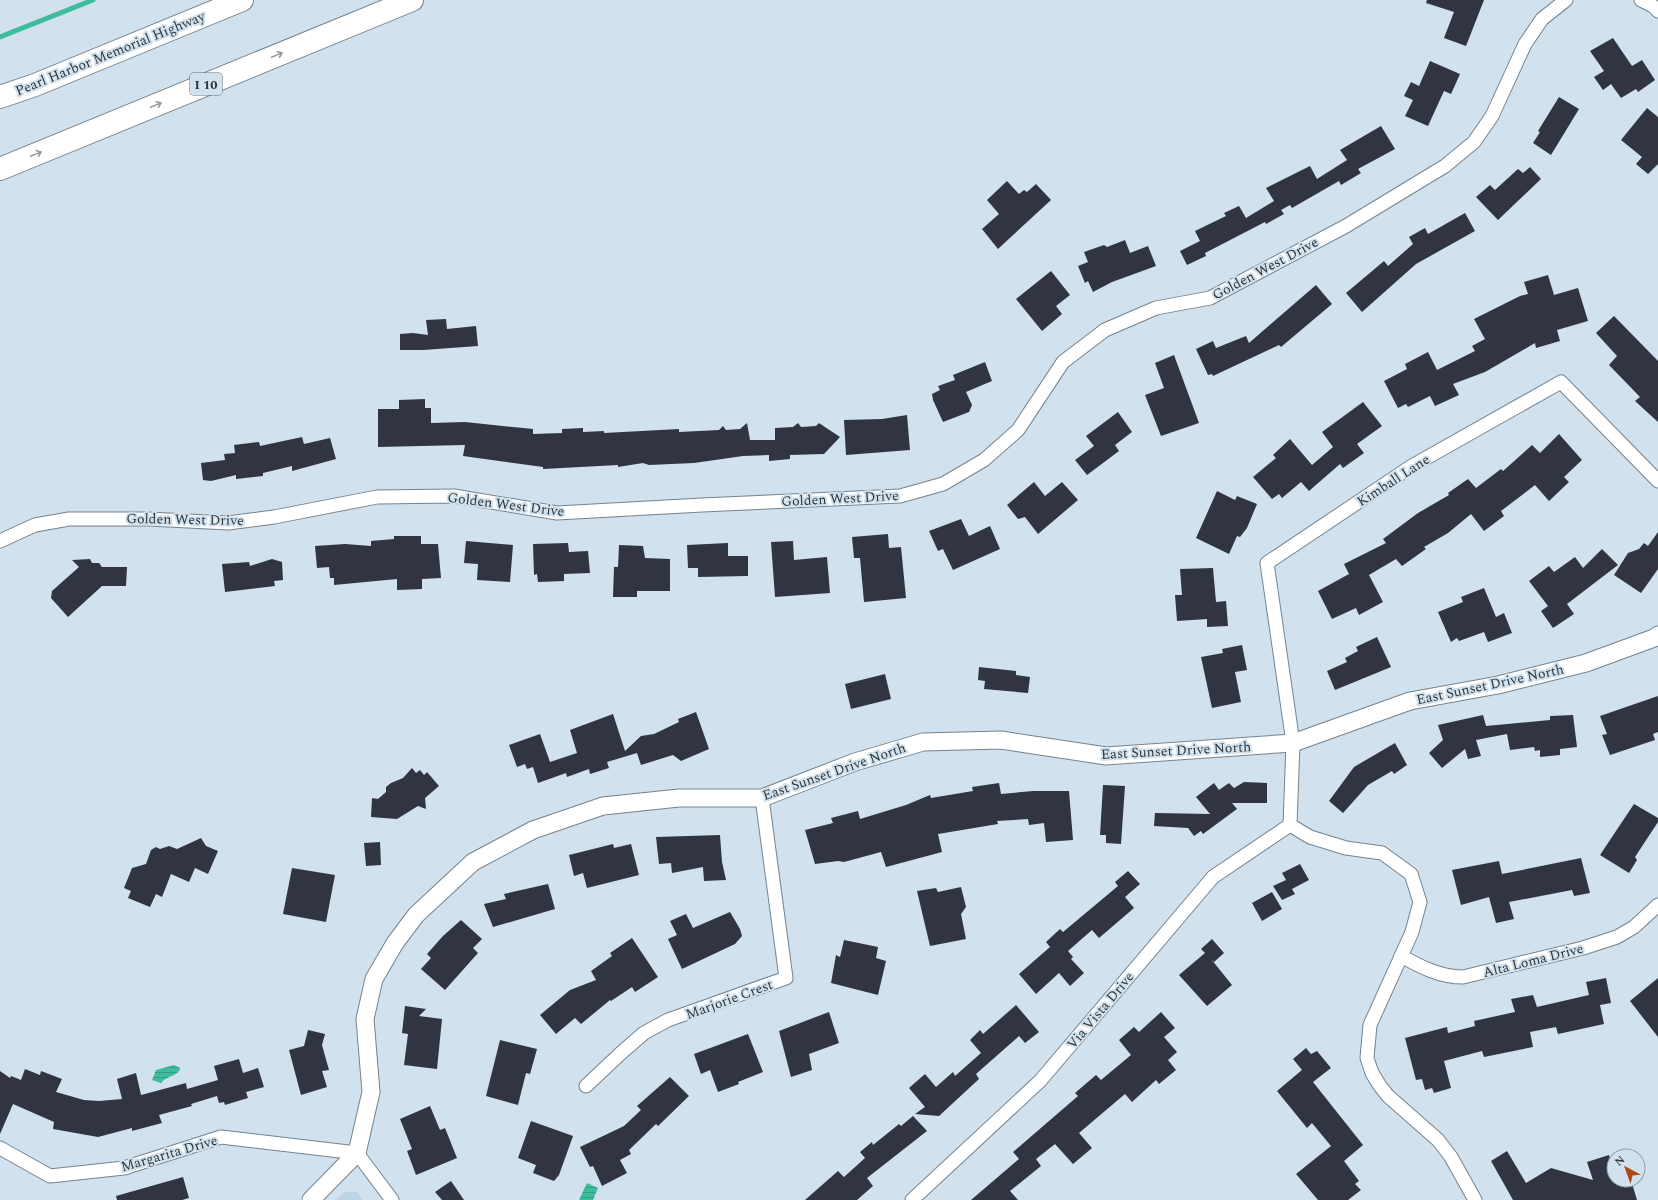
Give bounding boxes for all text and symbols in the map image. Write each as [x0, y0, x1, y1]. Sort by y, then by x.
street label: Pearl Harbor Memorial Highway [12, 5, 210, 101]
one-way arrow [270, 51, 282, 59]
road number: I 10 [190, 73, 222, 95]
one-way arrow [150, 100, 162, 108]
one-way arrow [30, 150, 42, 157]
street label: Golden West Drive [1208, 231, 1322, 305]
street label: Kimball Lane [1353, 449, 1434, 512]
street label: Golden West Drive [781, 485, 899, 512]
street label: Golden West Drive [446, 487, 566, 522]
street label: Golden West Drive [126, 508, 244, 531]
street label: East Sunset Drive North [1414, 659, 1566, 710]
street label: East Sunset Drive North [1100, 736, 1252, 765]
street label: East Sunset Drive North [760, 737, 909, 806]
street label: Alta Loma Drive [1481, 938, 1586, 983]
street label: Via Vista Drive [1062, 967, 1139, 1054]
street label: Marjorie Crest [683, 974, 776, 1025]
street label: Margarita Drive [118, 1130, 220, 1177]
north arrow [1606, 1148, 1646, 1188]
text: N [1611, 1151, 1629, 1170]

